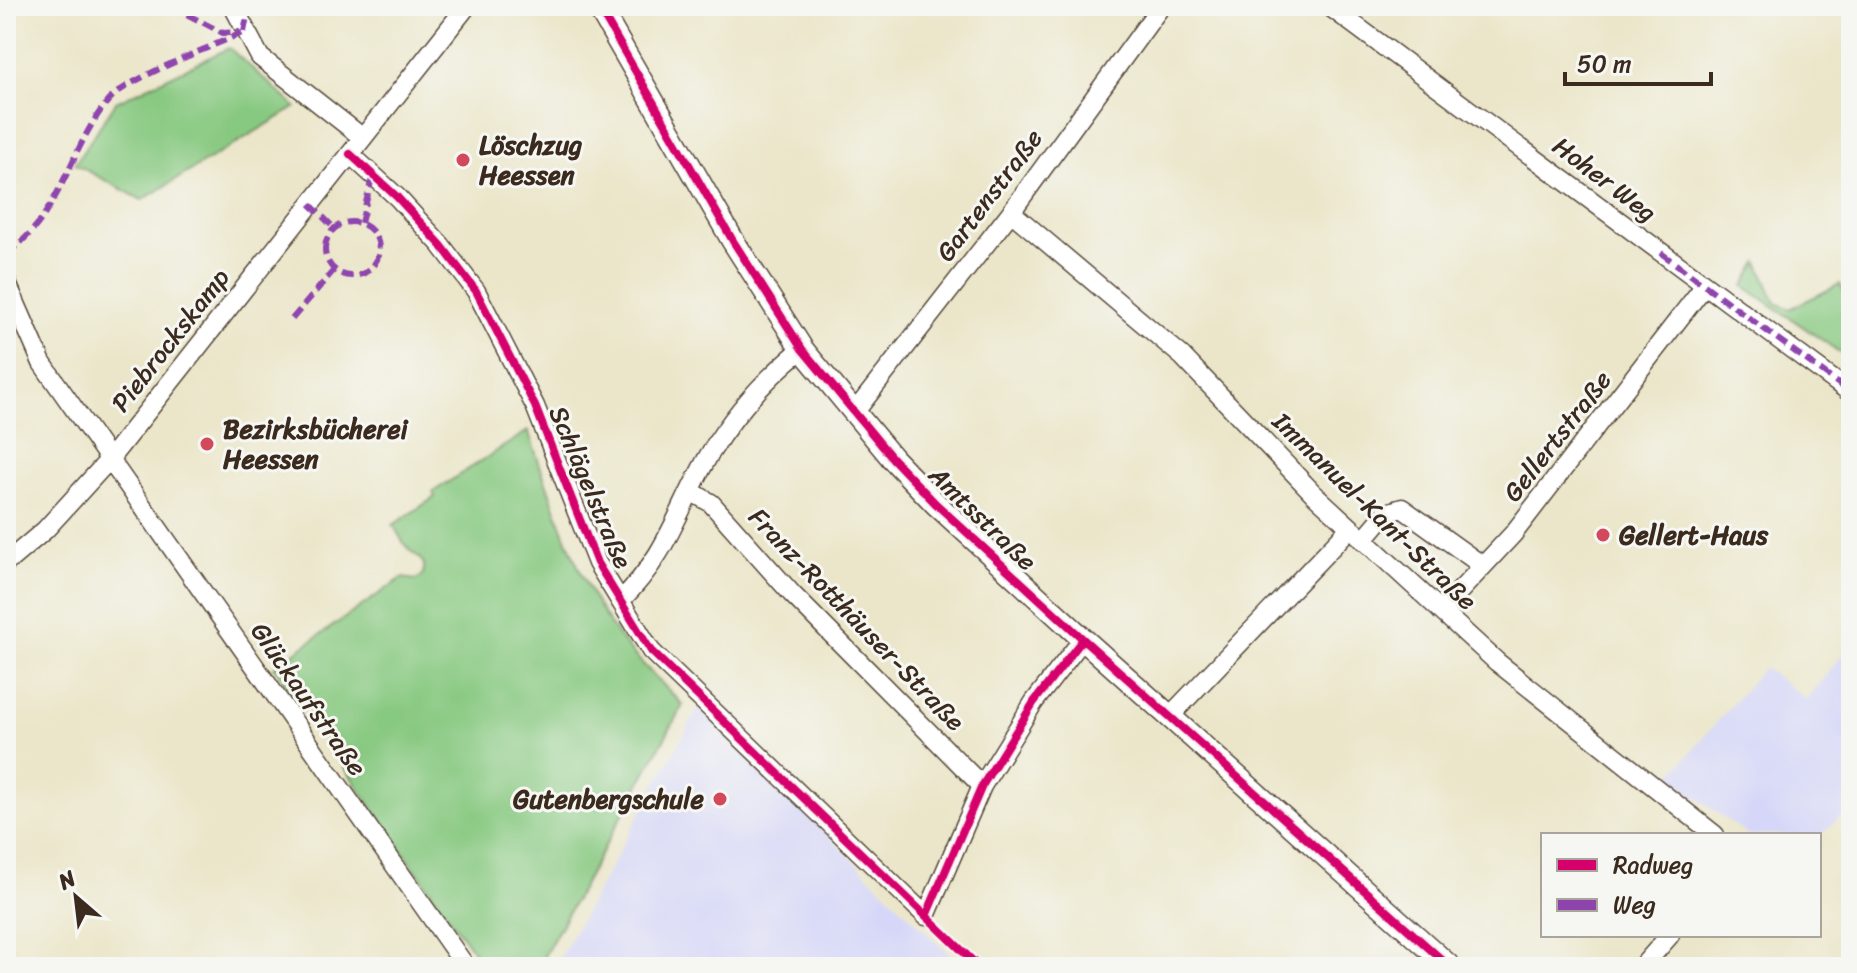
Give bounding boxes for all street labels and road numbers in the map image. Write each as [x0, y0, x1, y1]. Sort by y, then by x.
street label: Gartenstraße [923, 118, 1055, 272]
street label: Hoher Weg [1542, 124, 1668, 234]
street label: Piebrockskamp [98, 257, 242, 422]
street label: Gellertstraße [1490, 360, 1624, 512]
street label: Schlägelstraße [536, 398, 646, 576]
street label: Immanuel-Kant-Straße [1261, 399, 1489, 622]
street label: Amtsstraße [917, 453, 1048, 582]
street label: Franz-Rotthäuser-Straße [737, 496, 977, 742]
street label: Glückaufstraße [238, 612, 380, 786]

